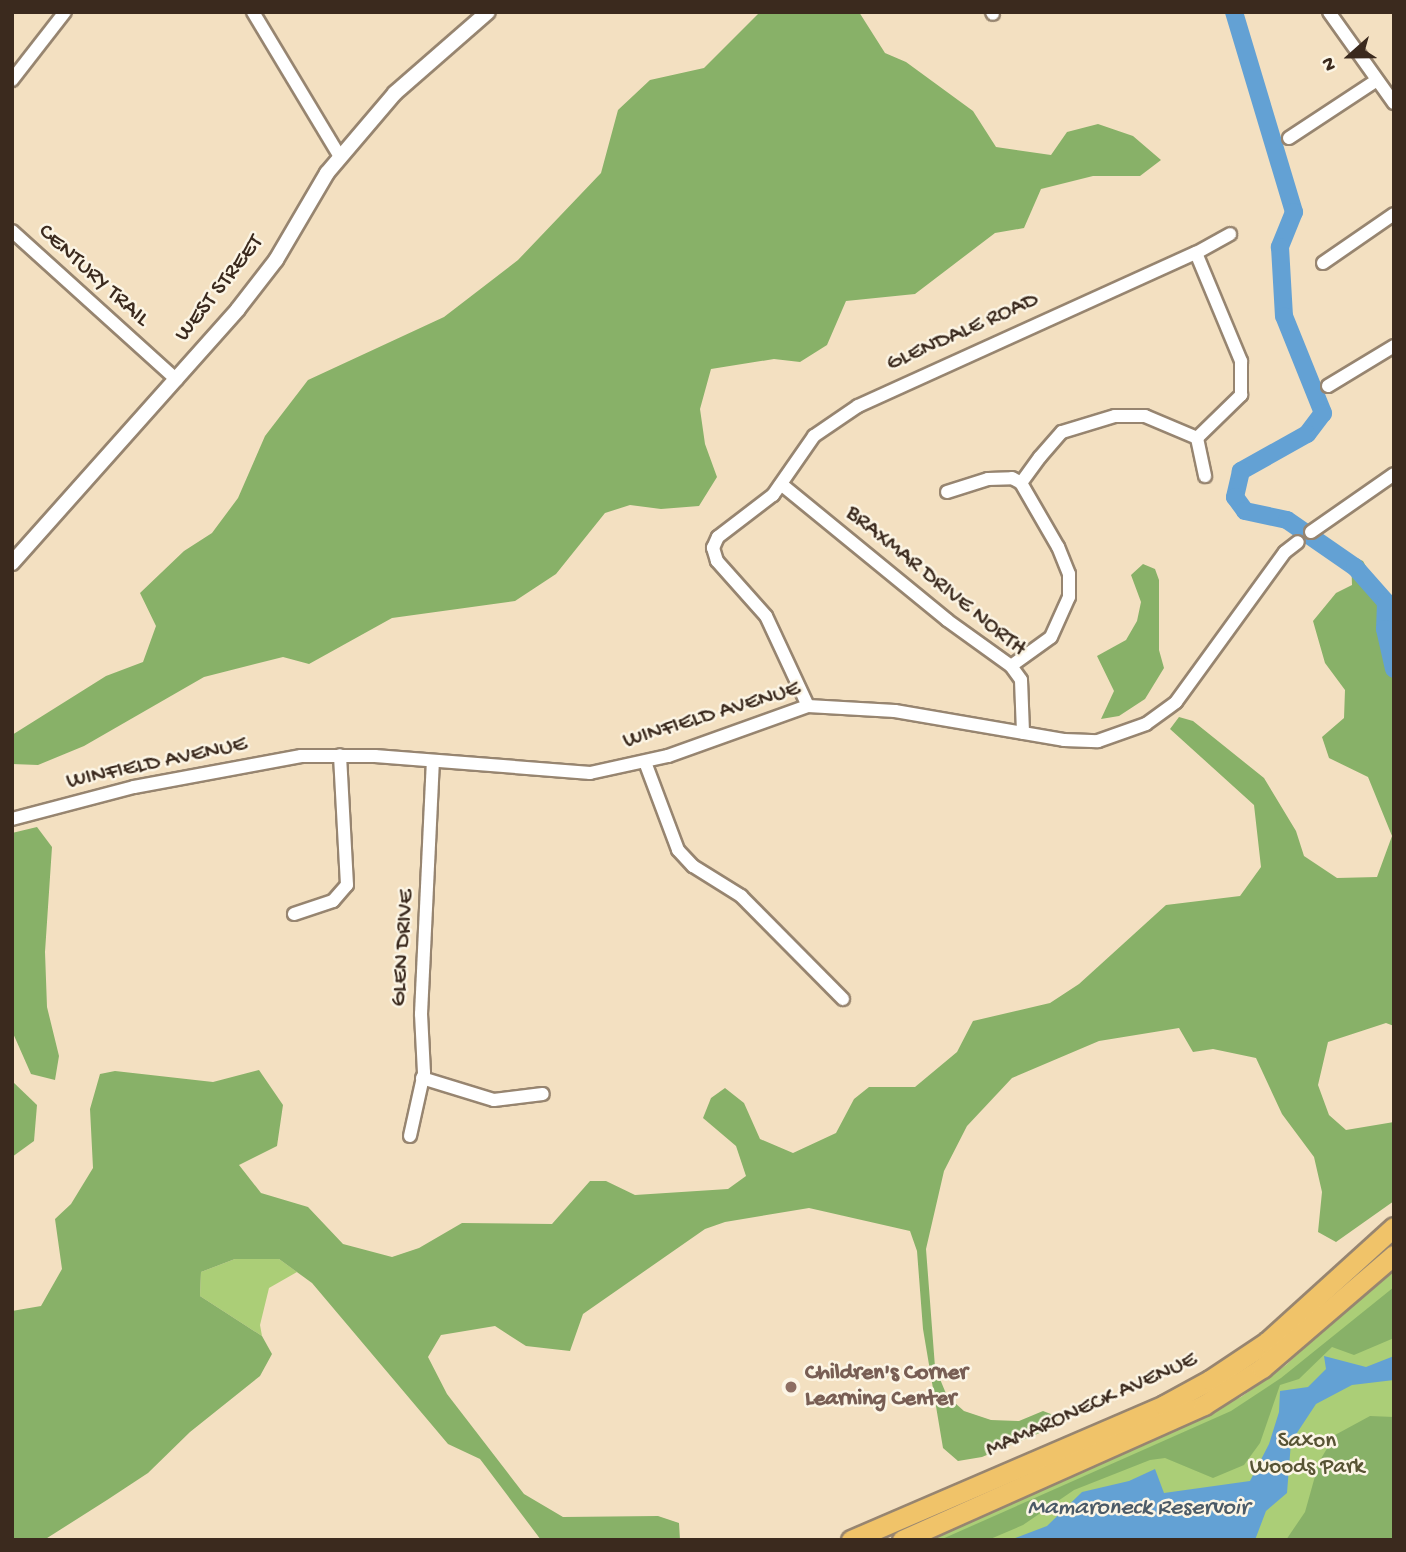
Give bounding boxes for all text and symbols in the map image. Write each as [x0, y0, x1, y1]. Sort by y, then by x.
north arrow [1315, 21, 1385, 91]
text: N [1317, 54, 1343, 74]
street label: CENTURY TRAIL [32, 219, 154, 333]
street label: WEST STREET [170, 230, 270, 348]
street label: GLENDALE ROAD [883, 287, 1043, 379]
street label: BRAXMAR DRIVE NORTH [839, 501, 1031, 663]
street label: WINFIELD AVENUE [620, 676, 804, 756]
street label: WINFIELD AVENUE [64, 731, 250, 797]
street label: GLEN DRIVE [386, 888, 422, 1008]
street label: MAMARONECK AVENUE [982, 1347, 1202, 1465]
place label: Children's Corner Learning Center [805, 1360, 968, 1414]
marker: Children's Corner Learning Center [783, 1379, 799, 1395]
park label: Saxon Woods Park [1250, 1428, 1364, 1482]
water label: Mamaroneck Reservoir [1027, 1495, 1249, 1523]

